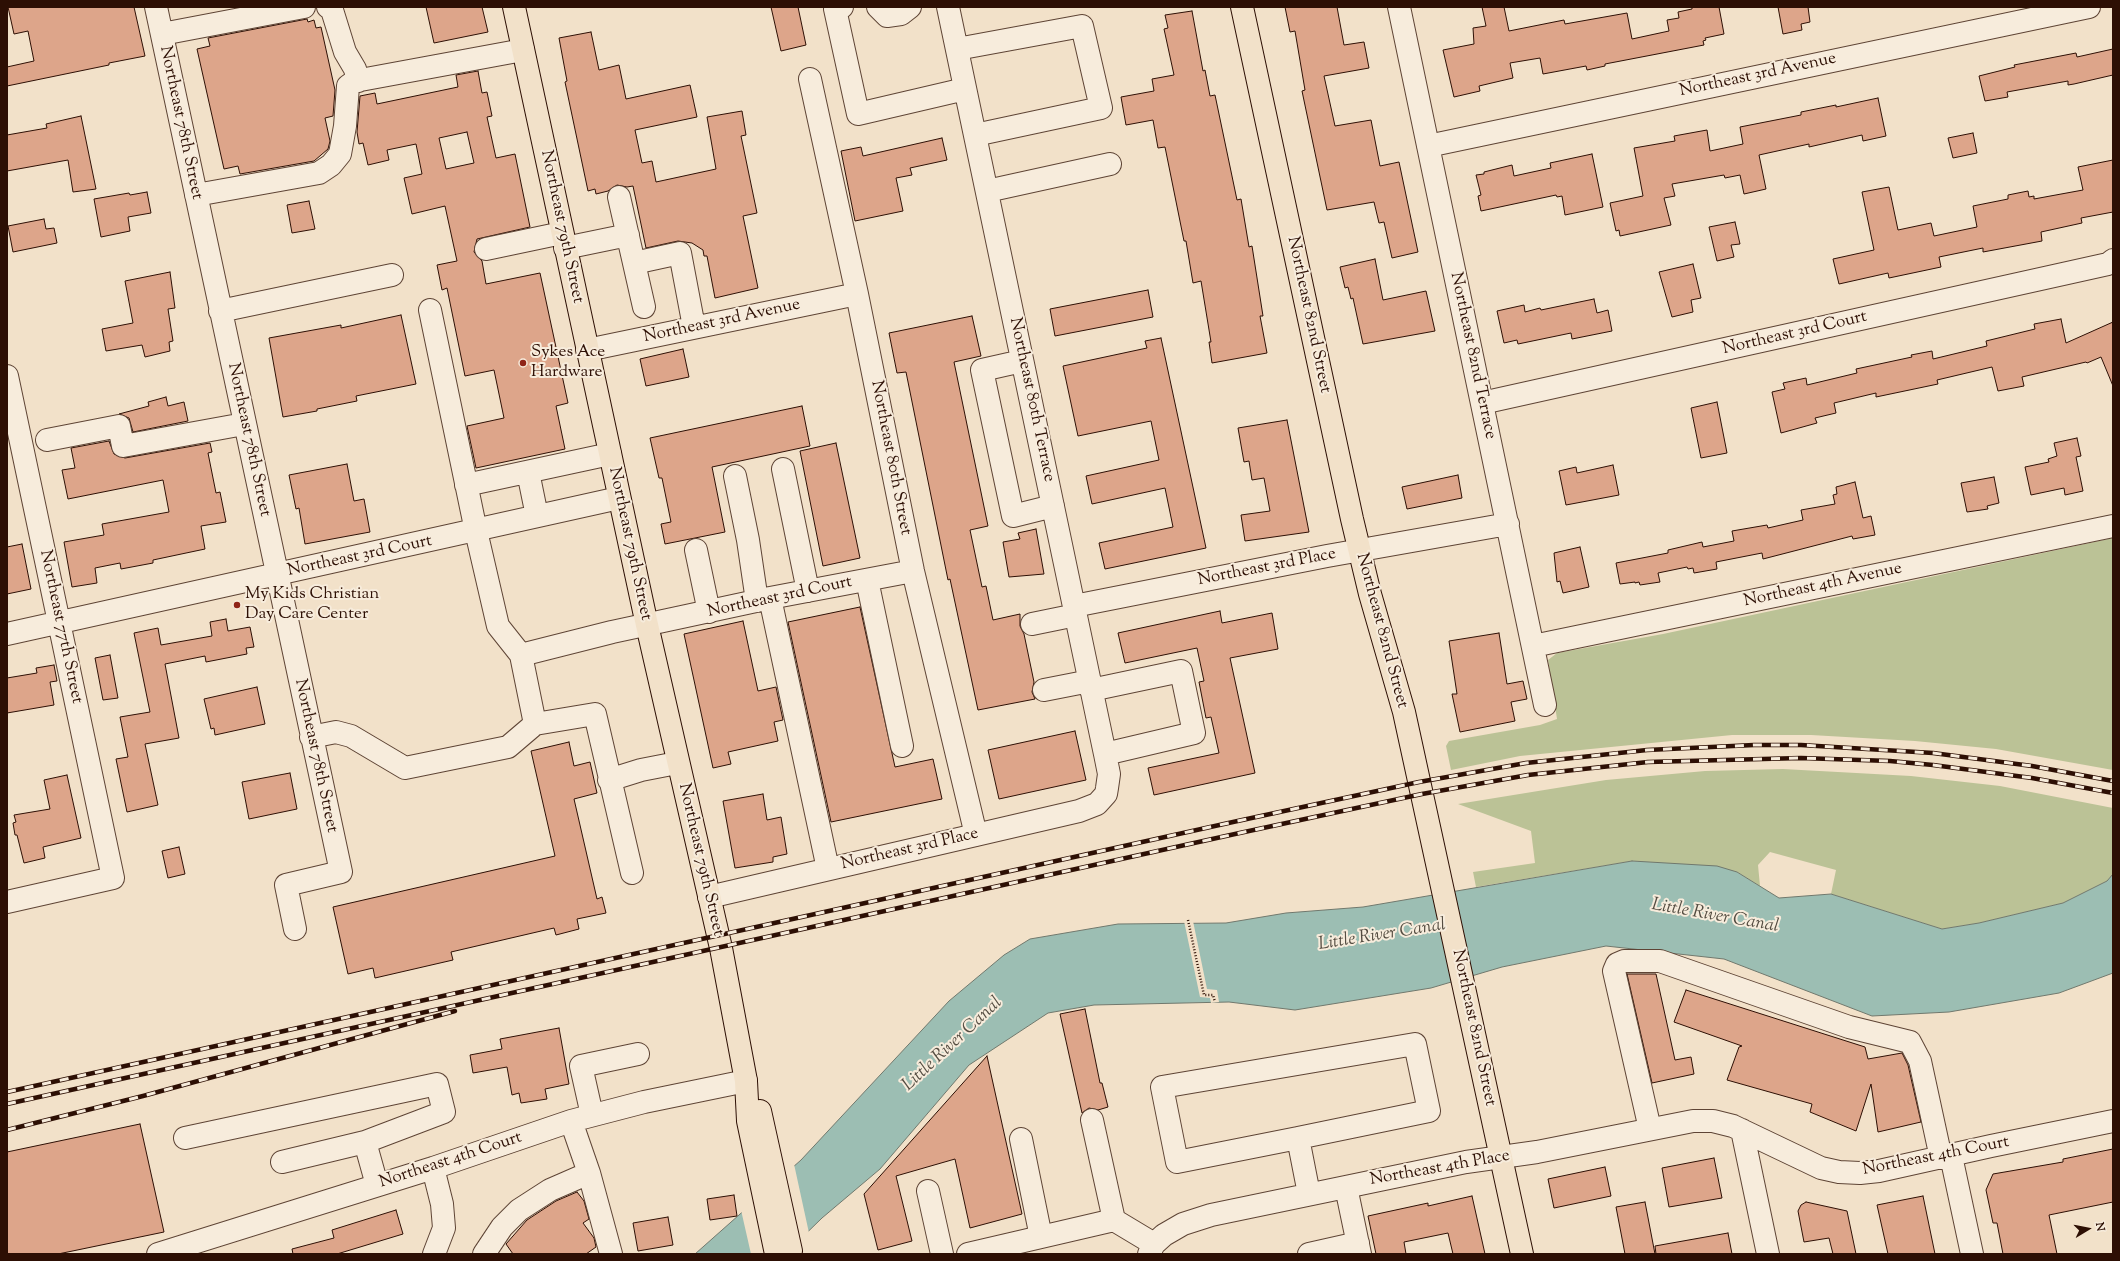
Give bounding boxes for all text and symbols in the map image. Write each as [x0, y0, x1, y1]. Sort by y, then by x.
street label: Northeast 78th Street [154, 44, 206, 202]
street label: Northeast 3rd Avenue [1678, 49, 1838, 103]
street label: Northeast 79th Street [535, 148, 587, 306]
street label: Northeast 82nd Street [1281, 235, 1335, 395]
street label: Northeast 82nd Terrace [1444, 271, 1500, 441]
street label: Northeast 3rd Avenue [642, 295, 802, 349]
street label: Northeast 3rd Court [1721, 307, 1869, 361]
street label: Northeast 80th Terrace [1004, 316, 1058, 484]
place label: Sykes Ace Hardware [531, 343, 605, 383]
marker: Sykes Ace Hardware [518, 358, 528, 368]
street label: Northeast 78th Street [222, 361, 274, 519]
street label: Northeast 80th Street [865, 379, 915, 537]
street label: Northeast 79th Street [603, 465, 655, 623]
street label: Northeast 3rd Court [286, 532, 434, 582]
street label: Northeast 3rd Place [1196, 545, 1338, 591]
street label: Northeast 77th Street [34, 548, 86, 706]
street label: Northeast 82nd Street [1350, 551, 1412, 711]
street label: Northeast 4th Avenue [1742, 559, 1904, 613]
street label: Northeast 3rd Court [706, 573, 854, 623]
place label: My Kids Christian Day Care Center [245, 585, 379, 625]
marker: My Kids Christian Day Care Center [232, 600, 242, 610]
street label: Northeast 78th Street [289, 677, 341, 835]
street label: Northeast 79th Street [672, 782, 728, 938]
street label: Northeast 3rd Place [839, 824, 981, 876]
water label: Little River Canal [1650, 895, 1780, 939]
water label: Little River Canal [1317, 915, 1447, 957]
street label: Northeast 82nd Street [1446, 948, 1500, 1108]
water label: Little River Canal [899, 993, 1007, 1097]
street label: Northeast 4th Court [377, 1128, 525, 1194]
street label: Northeast 4th Court [1861, 1133, 2011, 1181]
street label: Northeast 4th Place [1368, 1147, 1512, 1191]
north arrow [2068, 1209, 2108, 1249]
text: N [2091, 1221, 2108, 1233]

